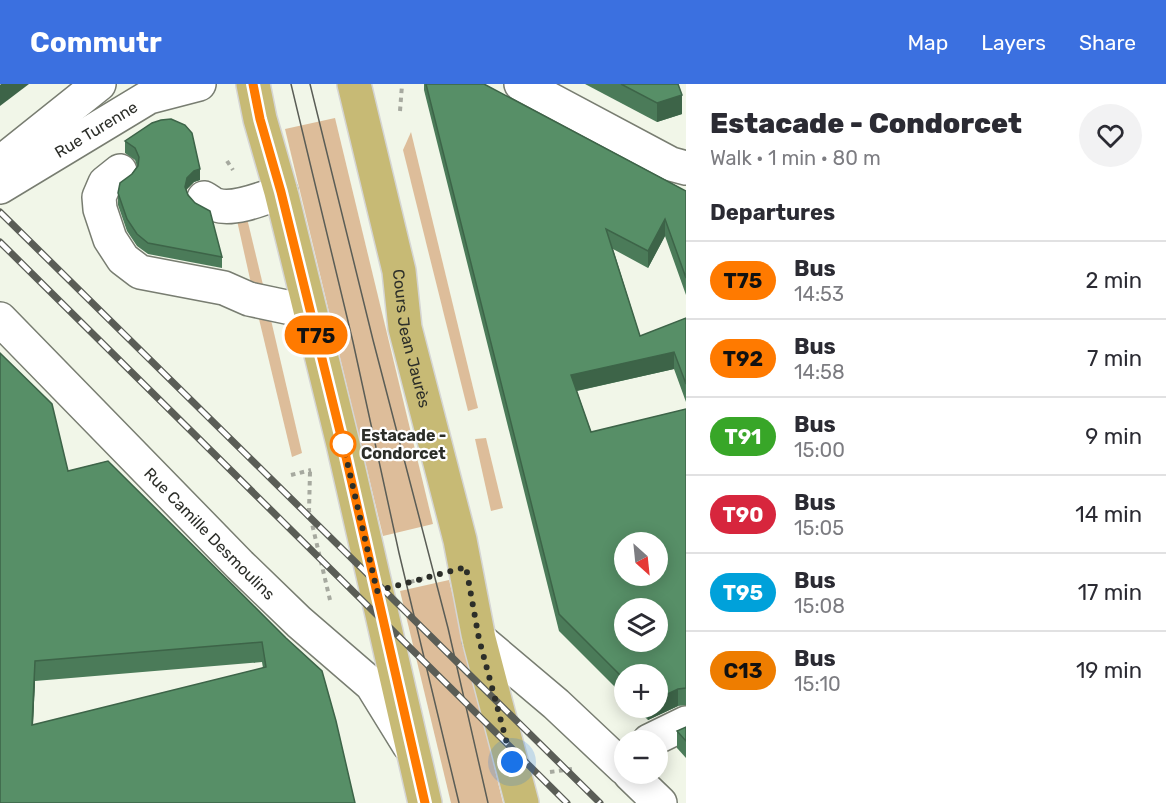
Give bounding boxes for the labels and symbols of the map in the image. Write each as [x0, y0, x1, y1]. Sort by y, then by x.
street label: Rue Turenne [51, 97, 141, 162]
street label: Cours Jean Jaurès [389, 268, 434, 410]
line badge: T75 [282, 316, 350, 354]
place label: Estacade - Condorcet [361, 426, 446, 463]
marker: Estacade - Condorcet [330, 431, 356, 457]
street label: Rue Camille Desmoulins [140, 464, 279, 604]
north arrow [614, 532, 668, 586]
your location [497, 747, 527, 777]

